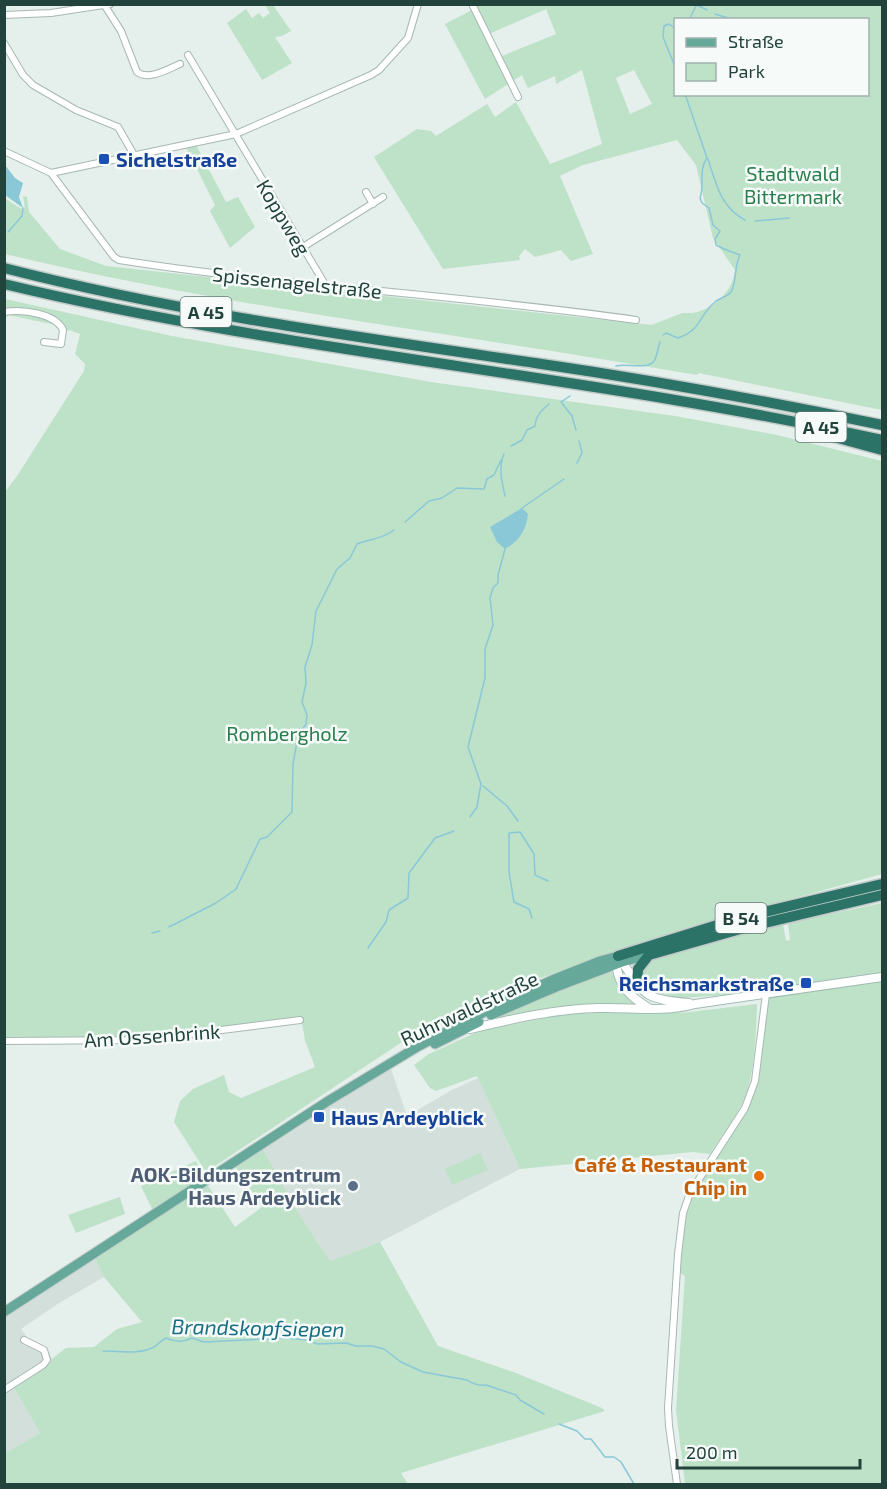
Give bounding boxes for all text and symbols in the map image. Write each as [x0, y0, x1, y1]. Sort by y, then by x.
legend [674, 18, 869, 96]
text: Straße [728, 30, 784, 52]
text: Park [728, 60, 765, 82]
place label: Sichelstraße [116, 147, 237, 171]
marker: Sichelstraße [97, 152, 111, 166]
park label: Stadtwald Bittermark [744, 161, 842, 208]
street label: Koppweg [252, 175, 316, 259]
street label: Spissenagelstraße [211, 261, 383, 303]
road number: A 45 [180, 297, 232, 327]
road number: A 45 [796, 412, 846, 442]
park label: Rombergholz [226, 721, 348, 745]
road number: B 54 [716, 903, 766, 933]
street label: Ruhrwaldstraße [396, 966, 542, 1050]
place label: Reichsmarkstraße [619, 971, 794, 995]
marker: Reichsmarkstraße [799, 976, 813, 990]
street label: Am Ossenbrink [83, 1018, 221, 1052]
place label: Haus Ardeyblick [331, 1105, 485, 1130]
marker: Haus Ardeyblick [312, 1110, 326, 1124]
place label: Café & Restaurant Chip in [574, 1152, 747, 1199]
place label: AOK-Bildungszentrum Haus Ardeyblick [131, 1162, 342, 1210]
marker: Café & Restaurant Chip in [752, 1169, 766, 1183]
marker: AOK-Bildungszentrum Haus Ardeyblick [346, 1179, 360, 1193]
water label: Brandskopfsiepen [171, 1313, 345, 1341]
scale bar [677, 1432, 860, 1470]
text: 200 m [686, 1441, 738, 1463]

